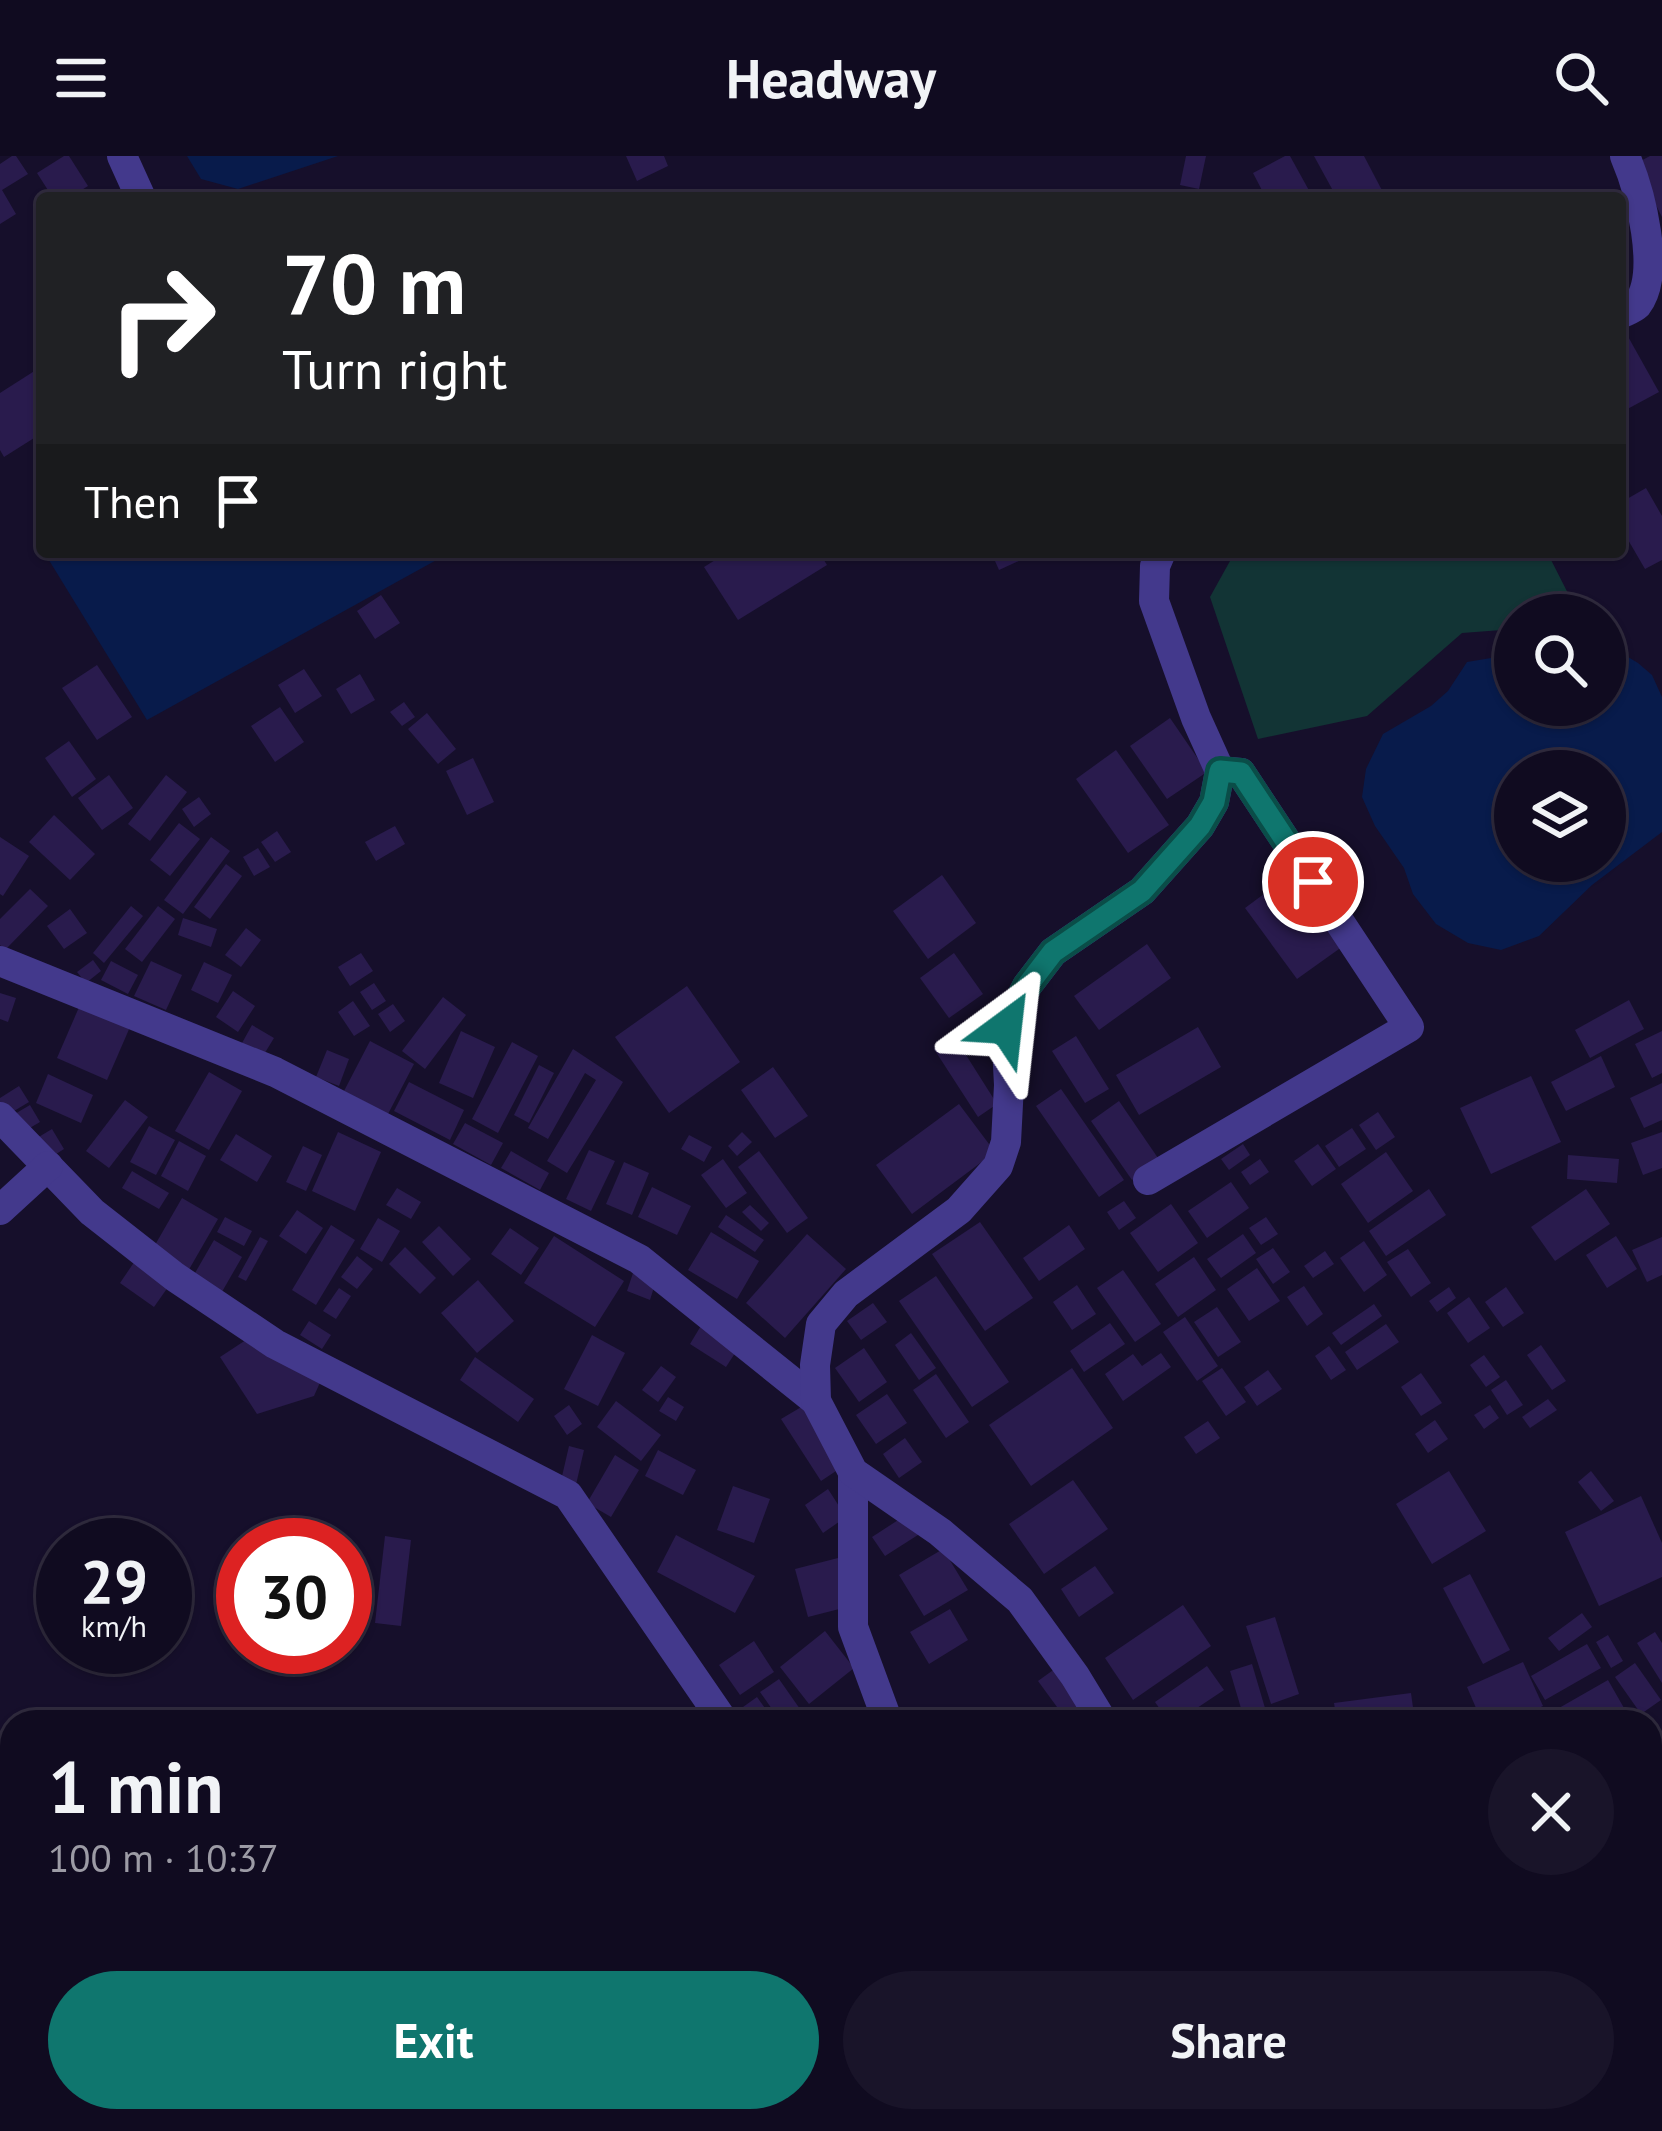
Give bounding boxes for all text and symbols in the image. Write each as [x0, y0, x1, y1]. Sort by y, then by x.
text: Headway [726, 43, 936, 113]
icon: menu [48, 45, 114, 111]
icon: search [1548, 45, 1614, 111]
text: 70 m [282, 228, 466, 337]
icon: right [84, 240, 240, 396]
text: Turn right [282, 334, 507, 404]
icon: arrive [205, 468, 271, 534]
text: Then [84, 472, 181, 530]
map controls [1494, 594, 1626, 882]
button: search [1494, 594, 1626, 726]
button: layers [1494, 750, 1626, 882]
pin [1262, 831, 1364, 933]
icon: arrive [1280, 849, 1346, 915]
position arrow [943, 964, 1069, 1090]
speed limit sign: 30 [216, 1518, 372, 1674]
text: 29 [80, 1542, 148, 1620]
text: km/h [81, 1606, 147, 1645]
text: 1 min [48, 1740, 224, 1833]
button: close [1488, 1749, 1614, 1875]
text: 100 m · 10:37 [48, 1832, 279, 1883]
button: Exit [48, 1971, 819, 2109]
button: Share [843, 1971, 1614, 2109]

